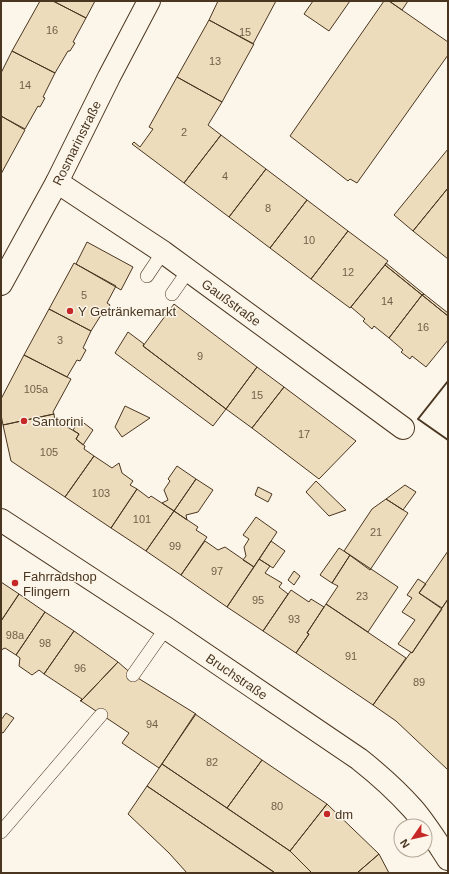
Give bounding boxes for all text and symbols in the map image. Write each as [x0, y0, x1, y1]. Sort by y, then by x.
house number: 16 [46, 24, 58, 36]
house number: 15 [239, 26, 251, 38]
house number: 13 [209, 55, 221, 67]
house number: 14 [19, 79, 31, 91]
street label: Rosmarinstraße [50, 98, 104, 188]
house number: 2 [181, 126, 187, 138]
house number: 4 [222, 170, 228, 182]
house number: 8 [265, 202, 271, 214]
house number: 10 [303, 234, 315, 246]
house number: 12 [342, 266, 354, 278]
street label: Gaußstraße [199, 276, 264, 329]
house number: 5 [81, 289, 87, 301]
house number: 14 [381, 295, 393, 307]
place label: Y Getränkemarkt [78, 304, 176, 319]
marker: Y Getränkemarkt [65, 306, 75, 316]
house number: 16 [417, 321, 429, 333]
house number: 3 [57, 334, 63, 346]
house number: 9 [197, 350, 203, 362]
house number: 105a [24, 383, 49, 395]
house number: 15 [251, 389, 263, 401]
place label: Santorini [32, 414, 83, 429]
marker: Santorini [19, 416, 29, 426]
house number: 17 [298, 428, 310, 440]
house number: 105 [40, 446, 58, 458]
house number: 103 [92, 487, 110, 499]
house number: 101 [133, 513, 151, 525]
house number: 21 [370, 526, 382, 538]
house number: 99 [169, 540, 181, 552]
house number: 97 [211, 565, 223, 577]
place label: Fahrradshop Flingern [23, 569, 97, 599]
marker: Fahrradshop Flingern [10, 578, 20, 588]
house number: 23 [356, 590, 368, 602]
house number: 95 [252, 594, 264, 606]
house number: 93 [288, 613, 300, 625]
house number: 98a [6, 629, 25, 641]
house number: 98 [39, 637, 51, 649]
street label: Bruchstraße [203, 650, 270, 703]
house number: 91 [345, 650, 357, 662]
house number: 96 [74, 662, 86, 674]
house number: 89 [413, 676, 425, 688]
house number: 94 [146, 718, 158, 730]
house number: 82 [206, 756, 218, 768]
house number: 80 [271, 800, 283, 812]
place label: dm [335, 807, 353, 822]
marker: dm [322, 809, 332, 819]
north arrow [393, 818, 433, 858]
text: N [397, 837, 412, 850]

